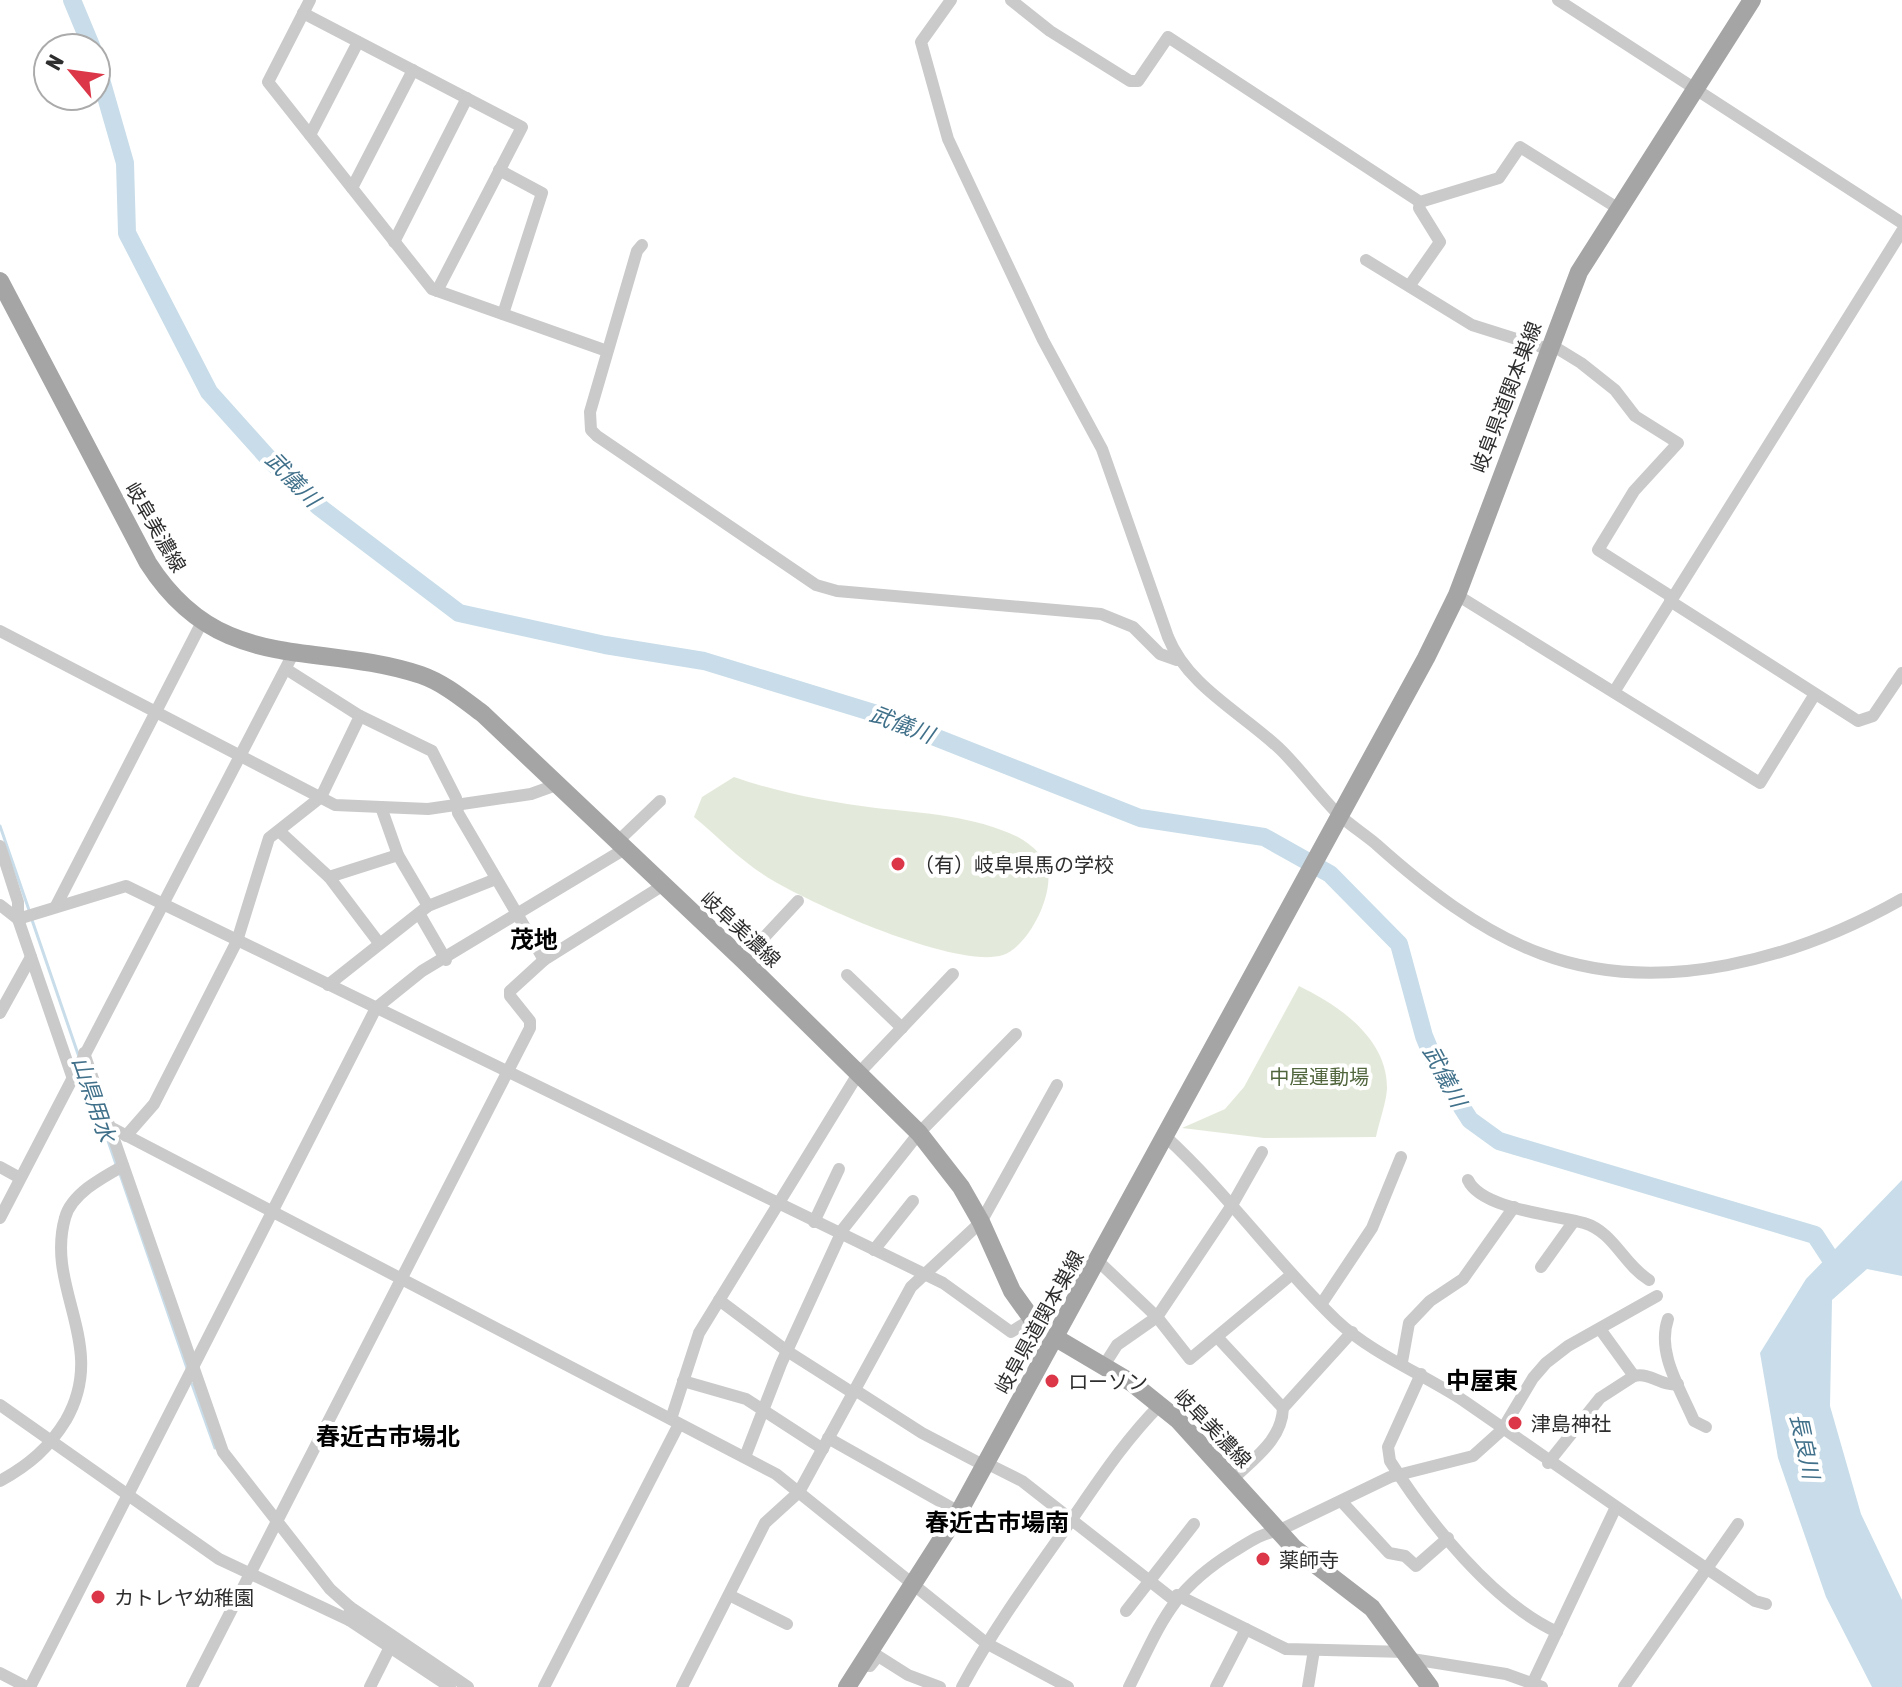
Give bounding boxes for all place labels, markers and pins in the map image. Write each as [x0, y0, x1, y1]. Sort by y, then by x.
place label: （有）岐阜県馬の学校 [914, 853, 1114, 876]
marker: （有）岐阜県馬の学校 [889, 855, 907, 873]
place label: ローソン [1068, 1370, 1148, 1393]
marker: ローソン [1043, 1372, 1061, 1390]
place label: 津島神社 [1531, 1412, 1611, 1435]
marker: 津島神社 [1506, 1414, 1524, 1432]
place label: 薬師寺 [1279, 1548, 1339, 1571]
marker: 薬師寺 [1254, 1550, 1272, 1568]
place label: カトレヤ幼稚園 [114, 1586, 254, 1609]
marker: カトレヤ幼稚園 [89, 1588, 107, 1606]

